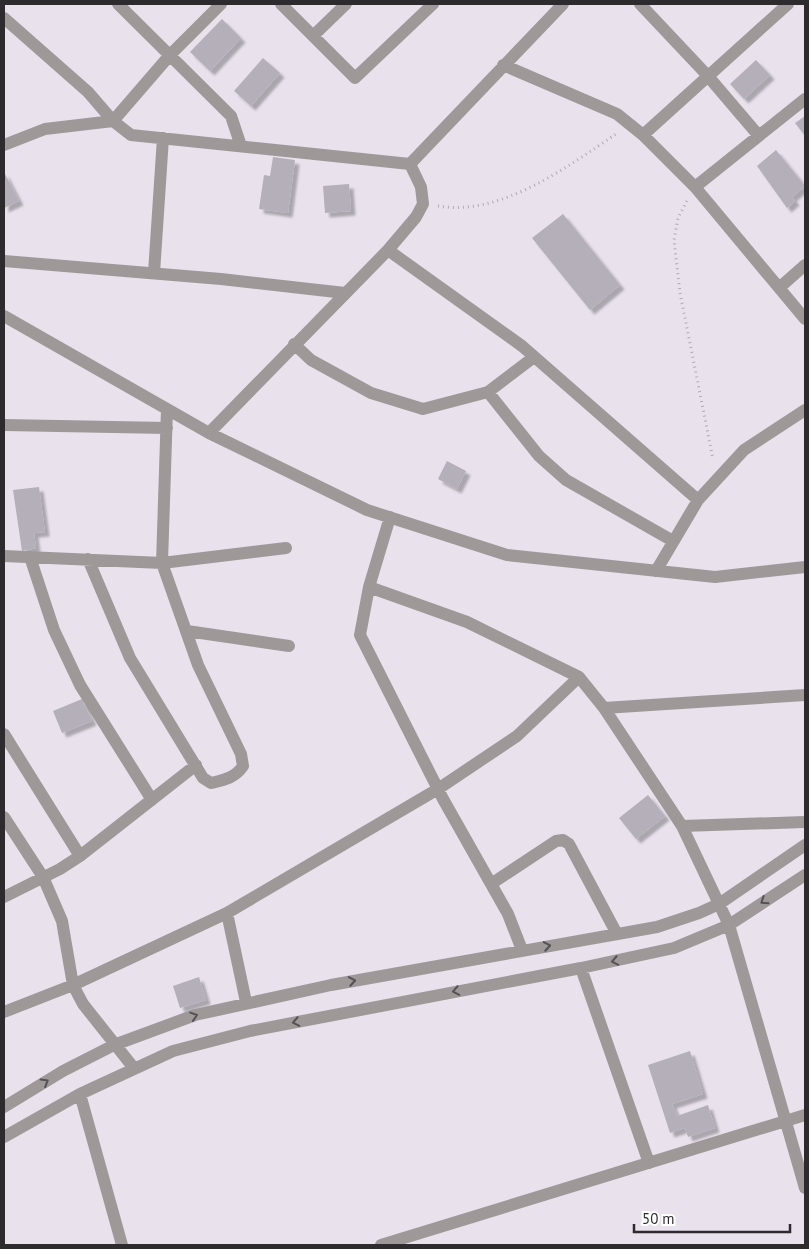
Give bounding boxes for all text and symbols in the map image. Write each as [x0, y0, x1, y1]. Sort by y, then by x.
one-way arrow [761, 895, 770, 904]
one-way arrow [542, 941, 551, 951]
one-way arrow [611, 956, 620, 966]
one-way arrow [348, 977, 357, 987]
one-way arrow [451, 985, 460, 996]
one-way arrow [189, 1012, 197, 1022]
one-way arrow [292, 1016, 300, 1027]
one-way arrow [40, 1078, 49, 1088]
scale bar [634, 1202, 790, 1234]
text: 50 m [642, 1209, 675, 1228]

